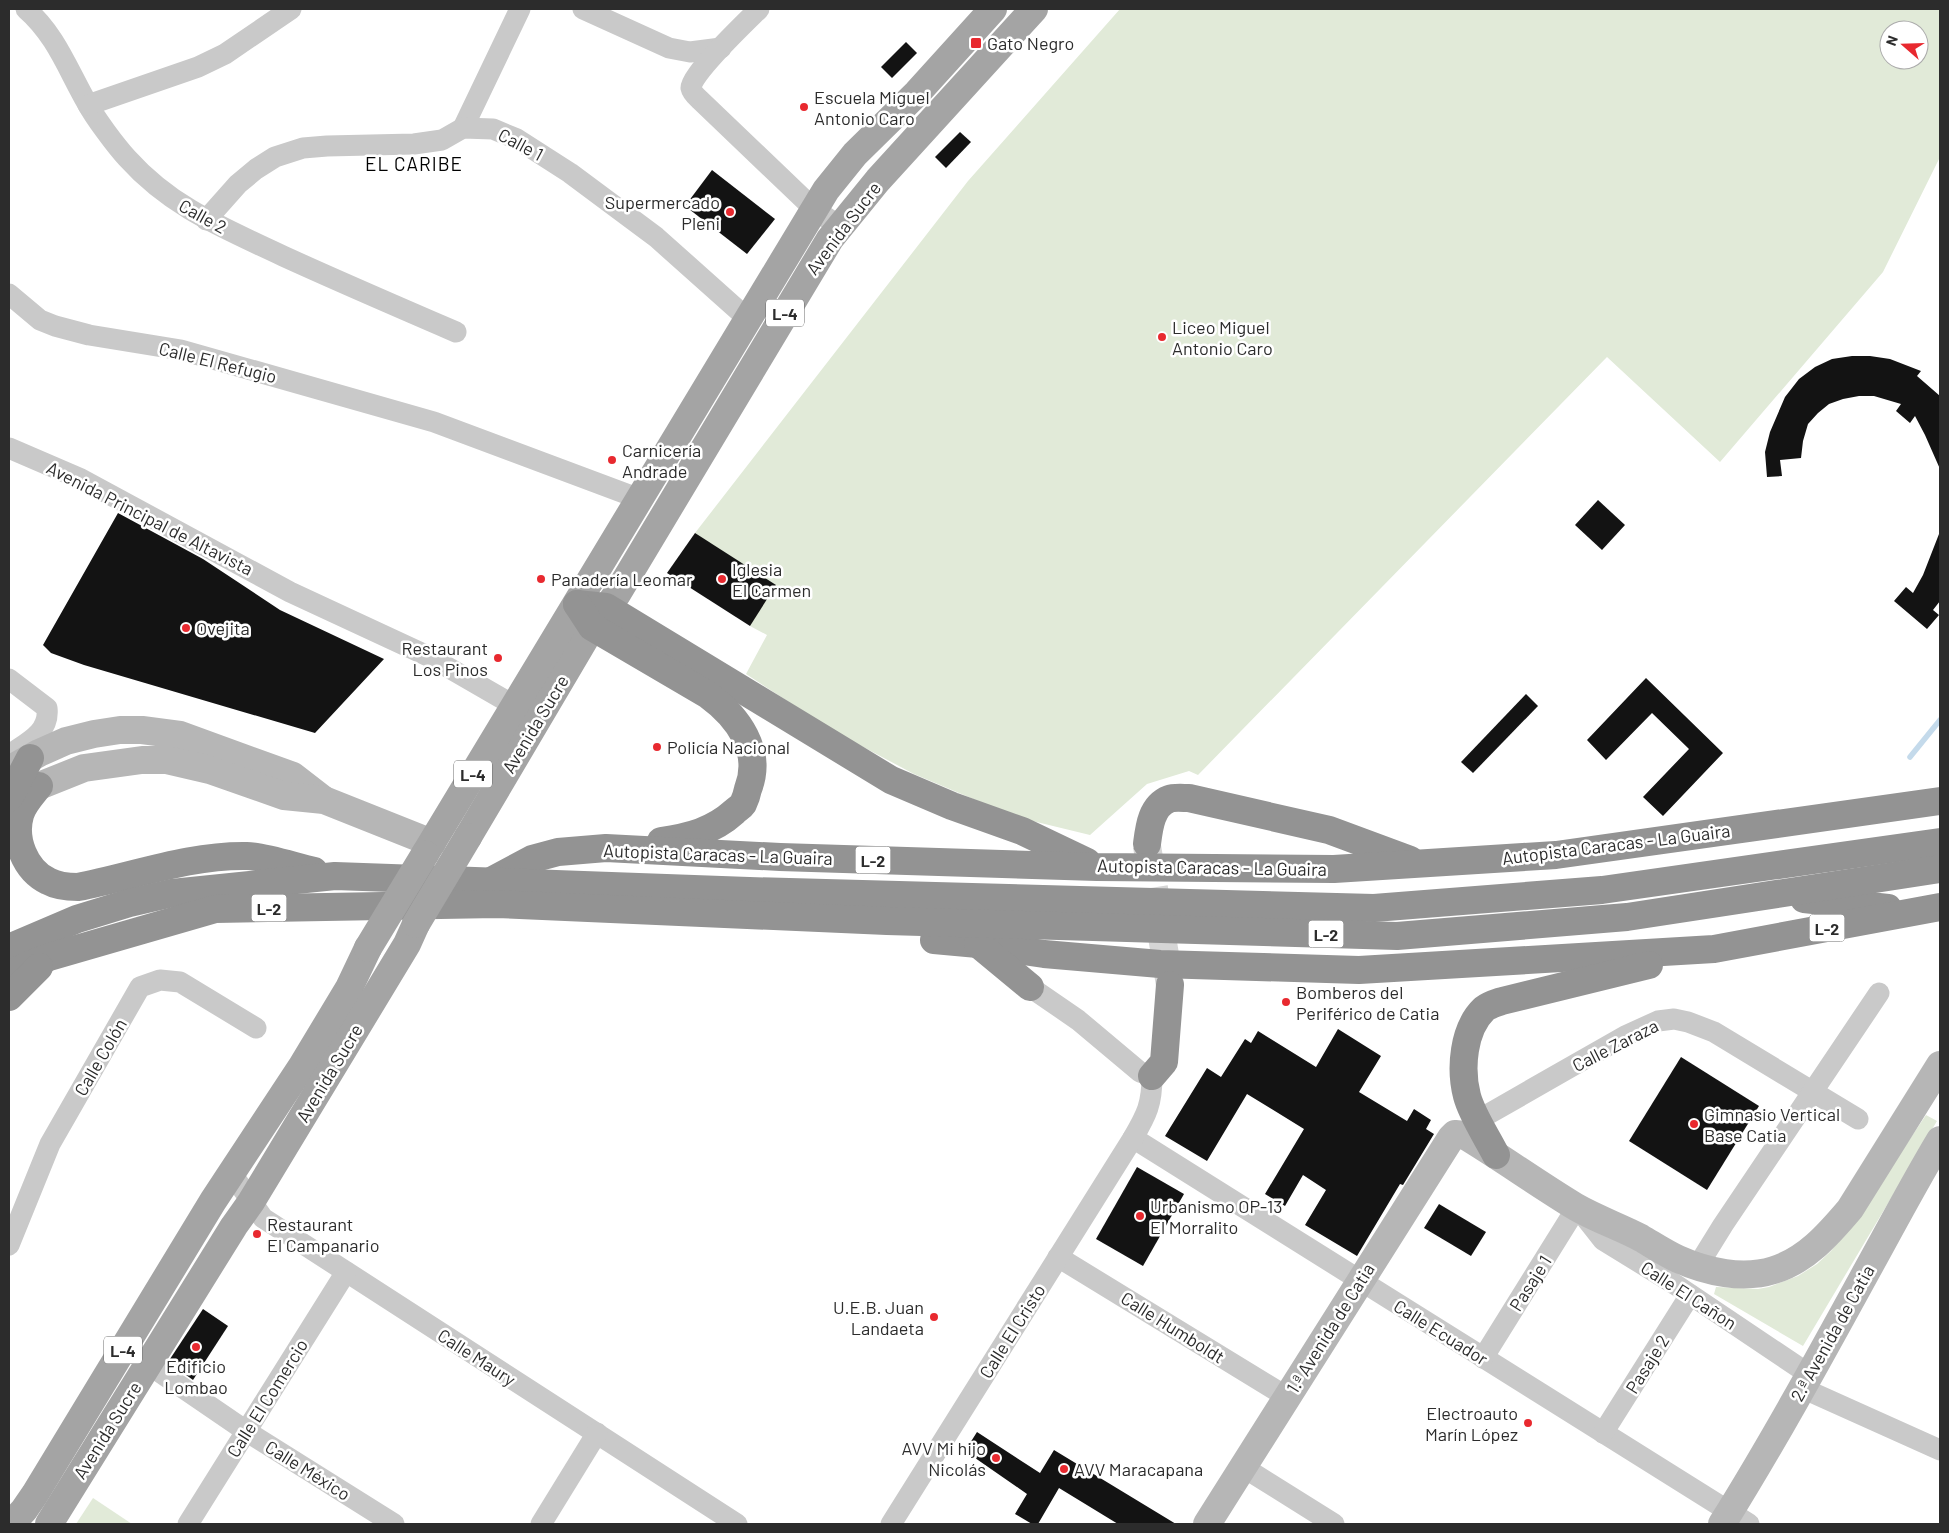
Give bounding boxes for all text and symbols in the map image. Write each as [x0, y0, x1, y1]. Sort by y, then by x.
north arrow [1879, 20, 1929, 70]
place label: Gato Negro [987, 32, 1074, 54]
text: N [1882, 33, 1901, 48]
marker: Gato Negro [969, 36, 983, 50]
place label: Escuela Miguel Antonio Caro [814, 86, 930, 129]
marker: Escuela Miguel Antonio Caro [798, 101, 810, 113]
street label: Calle 1 [495, 123, 547, 165]
district label: EL CARIBE [365, 152, 463, 175]
street label: Avenida Sucre [801, 177, 885, 279]
place label: Supermercado Pleni [605, 191, 720, 234]
street label: Calle 2 [175, 194, 231, 238]
marker: Supermercado Pleni [724, 206, 736, 218]
road number: L-4 [766, 300, 804, 326]
place label: Liceo Miguel Antonio Caro [1172, 316, 1273, 359]
marker: Liceo Miguel Antonio Caro [1156, 331, 1168, 343]
street label: Calle El Refugio [157, 337, 279, 387]
place label: Carnicería Andrade [622, 439, 701, 482]
marker: Carnicería Andrade [606, 454, 618, 466]
street label: Avenida Principal de Altavista [43, 456, 257, 580]
place label: Iglesia El Carmen [732, 558, 811, 601]
place label: Panadería Leomar [551, 568, 693, 590]
marker: Panadería Leomar [535, 573, 547, 585]
marker: Iglesia El Carmen [716, 573, 728, 585]
place label: Ovejita [196, 617, 250, 639]
marker: Ovejita [180, 622, 192, 634]
place label: Restaurant Los Pinos [402, 637, 488, 680]
marker: Restaurant Los Pinos [492, 652, 504, 664]
street label: Avenida Sucre [497, 671, 573, 777]
place label: Policía Nacional [667, 736, 790, 758]
marker: Policía Nacional [651, 741, 663, 753]
road number: L-4 [454, 761, 492, 788]
street label: Autopista Caracas - La Guaira [1501, 819, 1731, 869]
street label: Autopista Caracas - La Guaira [603, 839, 833, 869]
road number: L-2 [856, 846, 890, 874]
street label: Autopista Caracas - La Guaira [1097, 854, 1327, 880]
road number: L-2 [252, 894, 286, 921]
road number: L-2 [1810, 914, 1844, 941]
road number: L-2 [1308, 921, 1344, 948]
place label: Bomberos del Periférico de Catia [1296, 981, 1439, 1024]
marker: Bomberos del Periférico de Catia [1280, 996, 1292, 1008]
street label: Calle Colón [69, 1014, 131, 1100]
street label: Calle Zaraza [1568, 1014, 1662, 1076]
street label: Avenida Sucre [291, 1020, 367, 1126]
place label: Gimnasio Vertical Base Catia [1704, 1103, 1840, 1146]
marker: Gimnasio Vertical Base Catia [1688, 1118, 1700, 1130]
place label: Urbanismo OP-13 El Morralito [1150, 1195, 1283, 1238]
marker: Urbanismo OP-13 El Morralito [1134, 1210, 1146, 1222]
place label: Restaurant El Campanario [267, 1213, 380, 1256]
marker: Restaurant El Campanario [251, 1228, 263, 1240]
street label: Pasaje 1 [1504, 1251, 1556, 1315]
street label: Calle El Cañon [1637, 1256, 1741, 1334]
street label: 1.ª Avenida de Catia [1281, 1259, 1379, 1397]
street label: 2.ª Avenida de Catia [1785, 1261, 1879, 1405]
street label: Calle El Cristo [974, 1280, 1050, 1382]
street label: Calle Humboldt [1117, 1286, 1229, 1368]
street label: Calle Ecuador [1390, 1294, 1492, 1370]
place label: U.E.B. Juan Landaeta [833, 1296, 924, 1339]
marker: U.E.B. Juan Landaeta [928, 1311, 940, 1323]
street label: Calle Maury [434, 1324, 520, 1390]
street label: Pasaje 2 [1620, 1331, 1674, 1397]
street label: Calle El Comercio [222, 1335, 312, 1461]
road number: L-4 [104, 1336, 142, 1364]
marker: Edificio Lombao [190, 1341, 202, 1353]
place label: Edificio Lombao [164, 1355, 228, 1398]
street label: Avenida Sucre [68, 1377, 146, 1483]
place label: Electroauto Marín López [1425, 1402, 1518, 1445]
marker: Electroauto Marín López [1522, 1417, 1534, 1429]
street label: Calle México [261, 1435, 355, 1505]
place label: AVV Mi hijo Nicolás [902, 1437, 986, 1480]
marker: AVV Mi hijo Nicolás [990, 1452, 1002, 1464]
place label: AVV Maracapana [1074, 1458, 1203, 1480]
marker: AVV Maracapana [1058, 1463, 1070, 1475]

